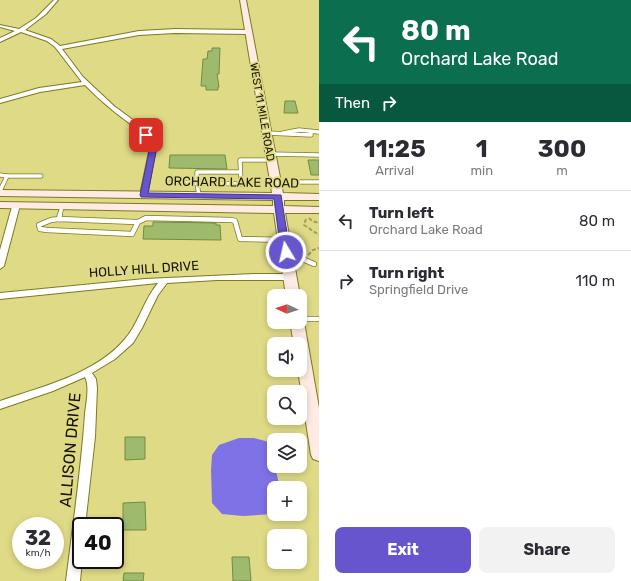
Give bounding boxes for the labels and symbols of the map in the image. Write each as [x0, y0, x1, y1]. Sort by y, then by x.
street label: WEST 11 MILE ROAD [247, 62, 277, 162]
pin [129, 118, 163, 152]
street label: ORCHARD LAKE ROAD [165, 173, 299, 191]
position arrow [265, 231, 307, 273]
street label: HOLLY HILL DRIVE [88, 258, 200, 280]
north arrow [267, 289, 307, 329]
street label: ALLISON DRIVE [56, 392, 84, 508]
speed limit sign: 40 [72, 517, 124, 569]

